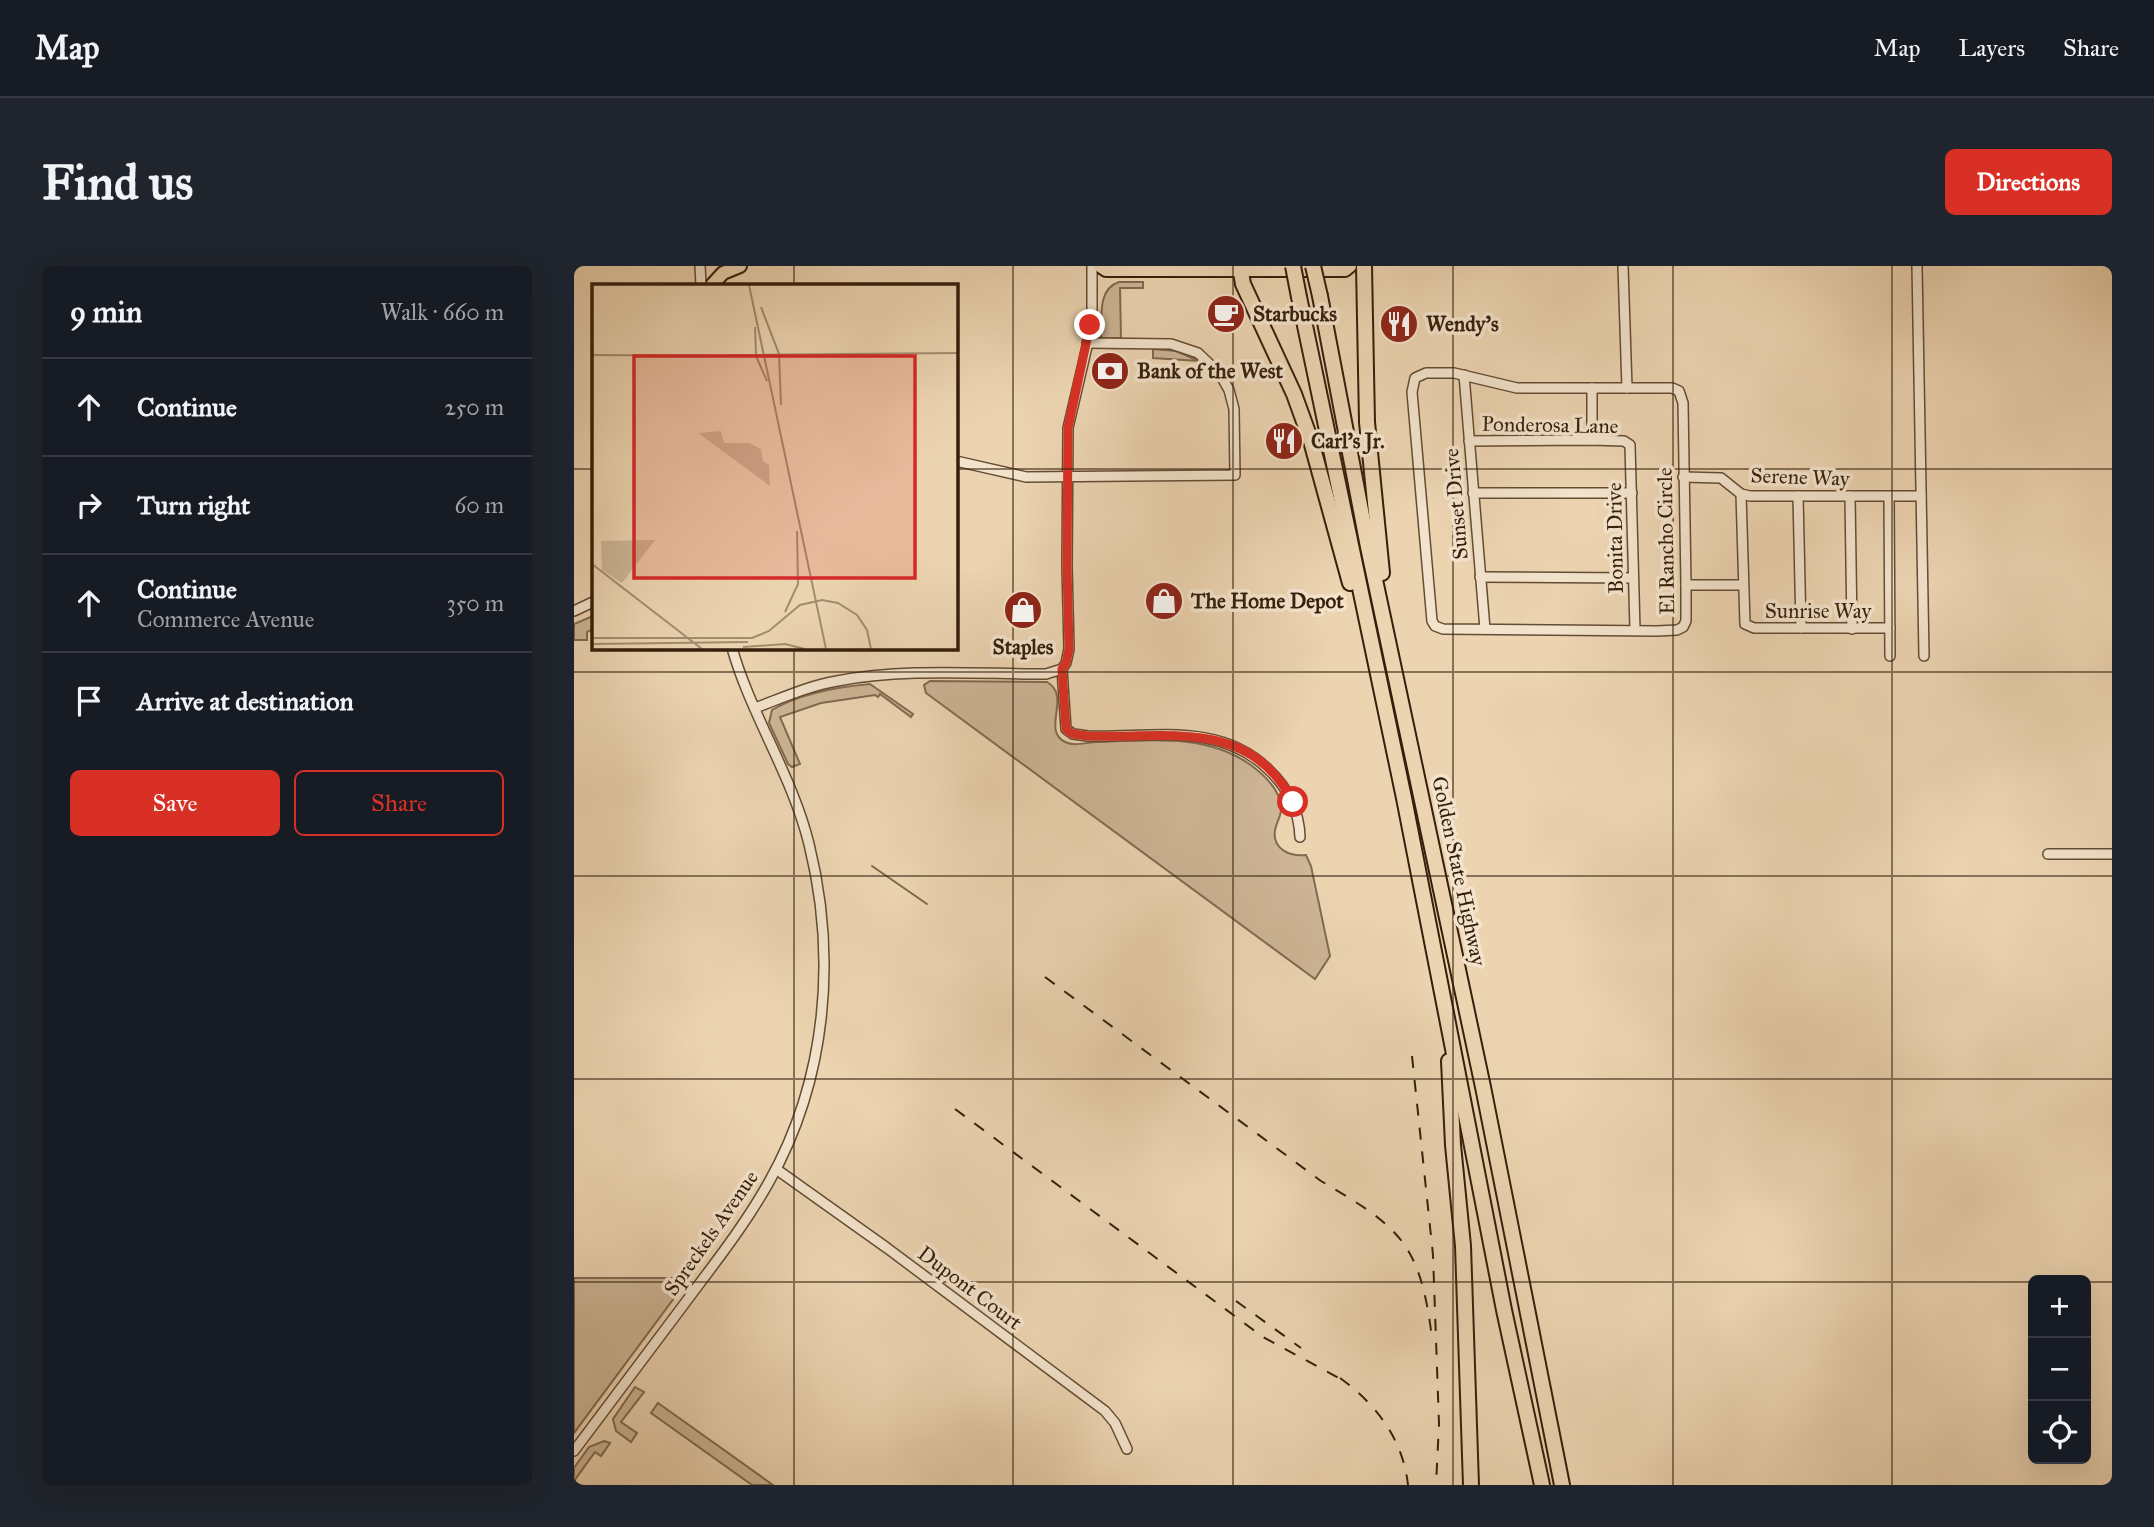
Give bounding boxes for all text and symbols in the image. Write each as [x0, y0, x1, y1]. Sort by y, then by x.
text: Map [35, 28, 99, 68]
text: Map [1874, 33, 1921, 63]
text: Layers [1959, 33, 2025, 63]
text: Share [2063, 33, 2119, 63]
button: Directions [1945, 149, 2112, 215]
text: Find us [42, 153, 193, 212]
inset map [592, 284, 957, 649]
cafe icon: Starbucks [1205, 293, 1247, 335]
text: 9 min [70, 294, 142, 330]
text: Walk · 660 m [380, 298, 504, 326]
place label: Starbucks [1253, 301, 1337, 327]
restaurant icon: Wendy's [1378, 303, 1420, 345]
route end [1074, 309, 1105, 340]
place label: Wendy's [1426, 311, 1499, 337]
bank icon: Bank of the West [1089, 350, 1131, 392]
place label: Bank of the West [1137, 358, 1283, 384]
icon: ahead [70, 388, 108, 426]
text: Continue [137, 391, 237, 423]
text: 250 m [444, 393, 504, 421]
street label: Ponderosa Lane [1481, 411, 1619, 439]
restaurant icon: Carl's Jr. [1263, 420, 1305, 462]
place label: Carl's Jr. [1311, 428, 1385, 455]
street label: Sunset Drive [1438, 447, 1474, 561]
street label: Serene Way [1750, 462, 1851, 492]
street label: El Rancho Circle [1652, 467, 1680, 615]
street label: Bonita Drive [1601, 482, 1629, 594]
icon: right [70, 486, 108, 524]
text: Turn right [137, 489, 250, 521]
text: 60 m [455, 491, 504, 519]
text: Continue [137, 573, 237, 605]
shop icon: The Home Depot [1143, 580, 1185, 622]
icon: ahead [70, 584, 108, 622]
place label: The Home Depot [1190, 588, 1344, 614]
text: 350 m [446, 589, 504, 617]
shop icon: Staples [1002, 589, 1044, 631]
street label: Sunrise Way [1765, 598, 1872, 624]
text: Commerce Avenue [137, 605, 314, 633]
place label: Staples [993, 634, 1054, 660]
icon: arrive [70, 682, 108, 720]
text: Arrive at destination [137, 685, 354, 717]
button: Save [70, 770, 280, 836]
button: Share [294, 770, 504, 836]
street label: Golden State Highway [1426, 774, 1492, 969]
route start [1277, 786, 1308, 817]
street label: Spreckels Avenue [658, 1165, 764, 1301]
street label: Dupont Court [913, 1240, 1028, 1336]
map controls [2028, 1275, 2091, 1464]
button: + [2028, 1275, 2091, 1338]
button: − [2028, 1338, 2091, 1401]
button: locate [2028, 1401, 2091, 1464]

